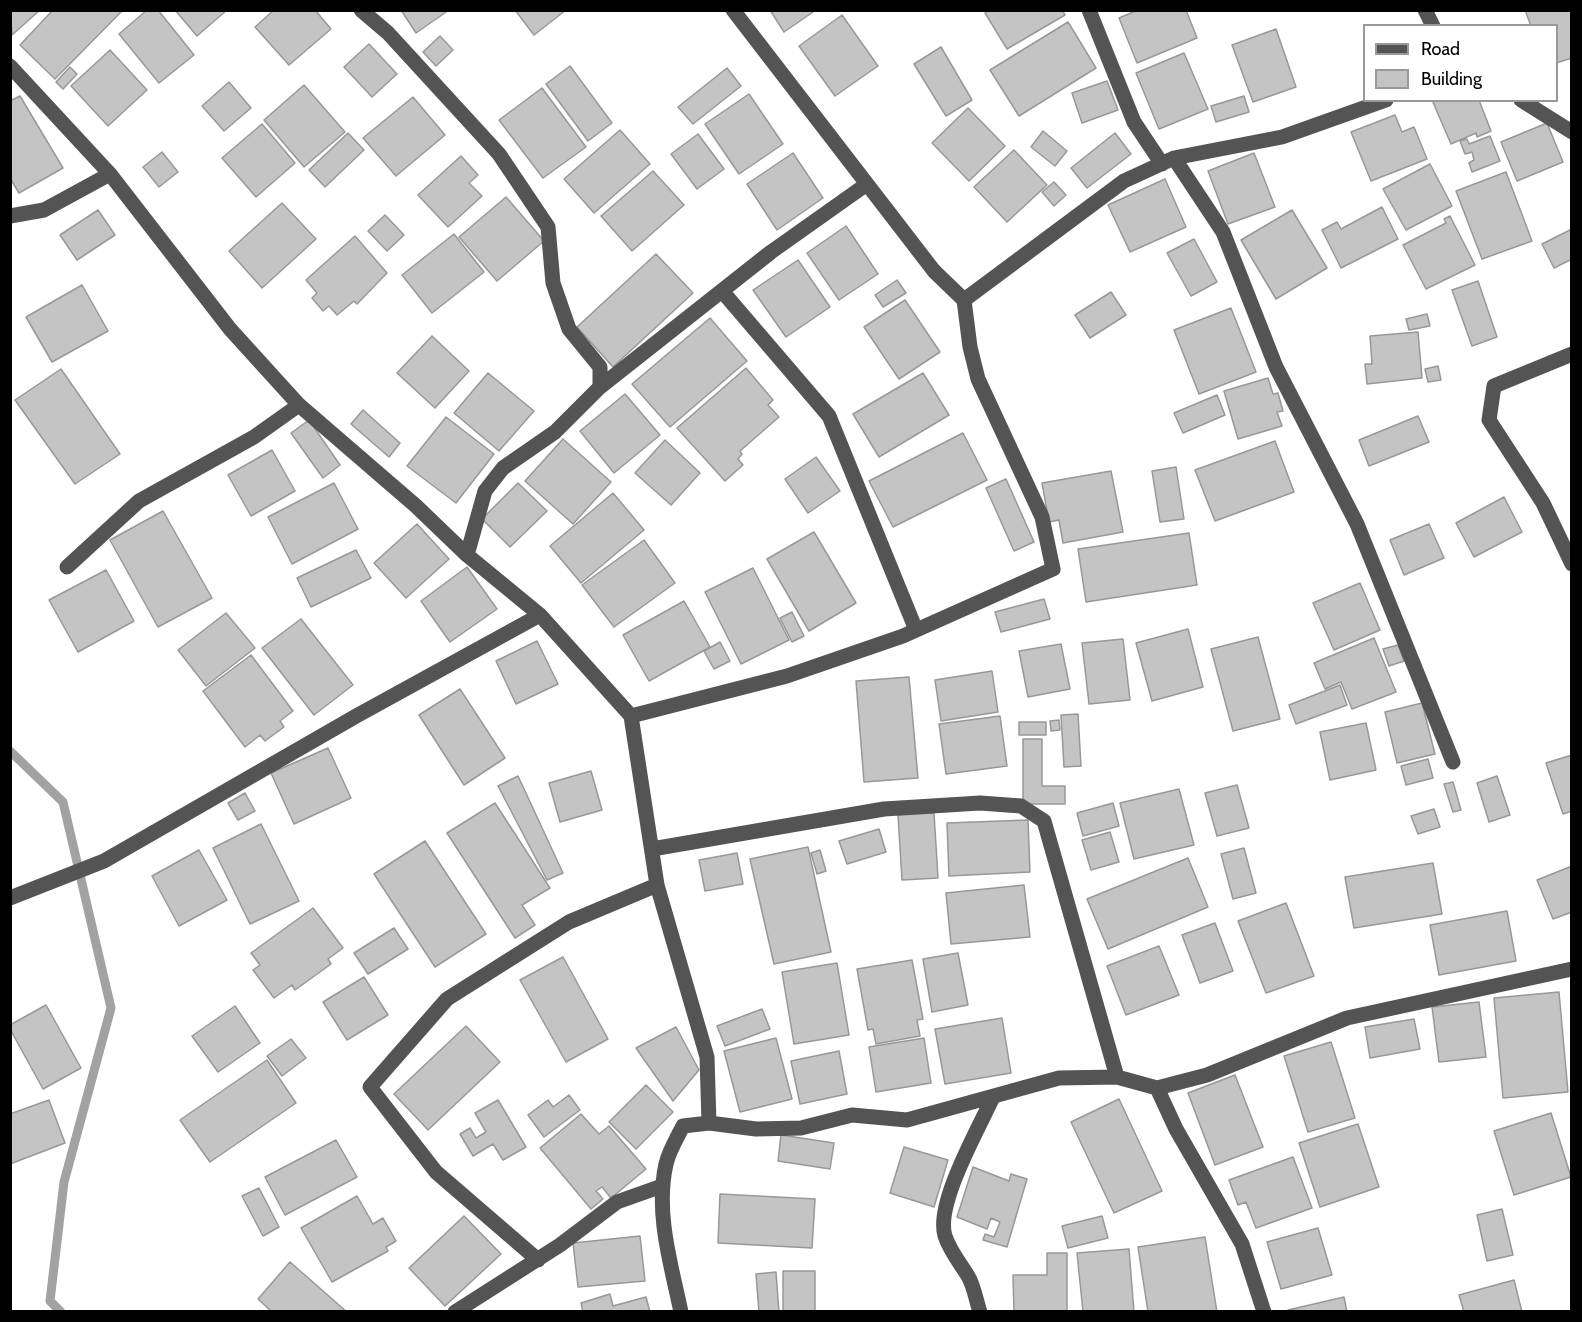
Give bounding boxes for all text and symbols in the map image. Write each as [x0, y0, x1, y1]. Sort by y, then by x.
legend [1363, 24, 1558, 102]
text: Road [1421, 38, 1460, 60]
text: Building [1421, 68, 1482, 90]

